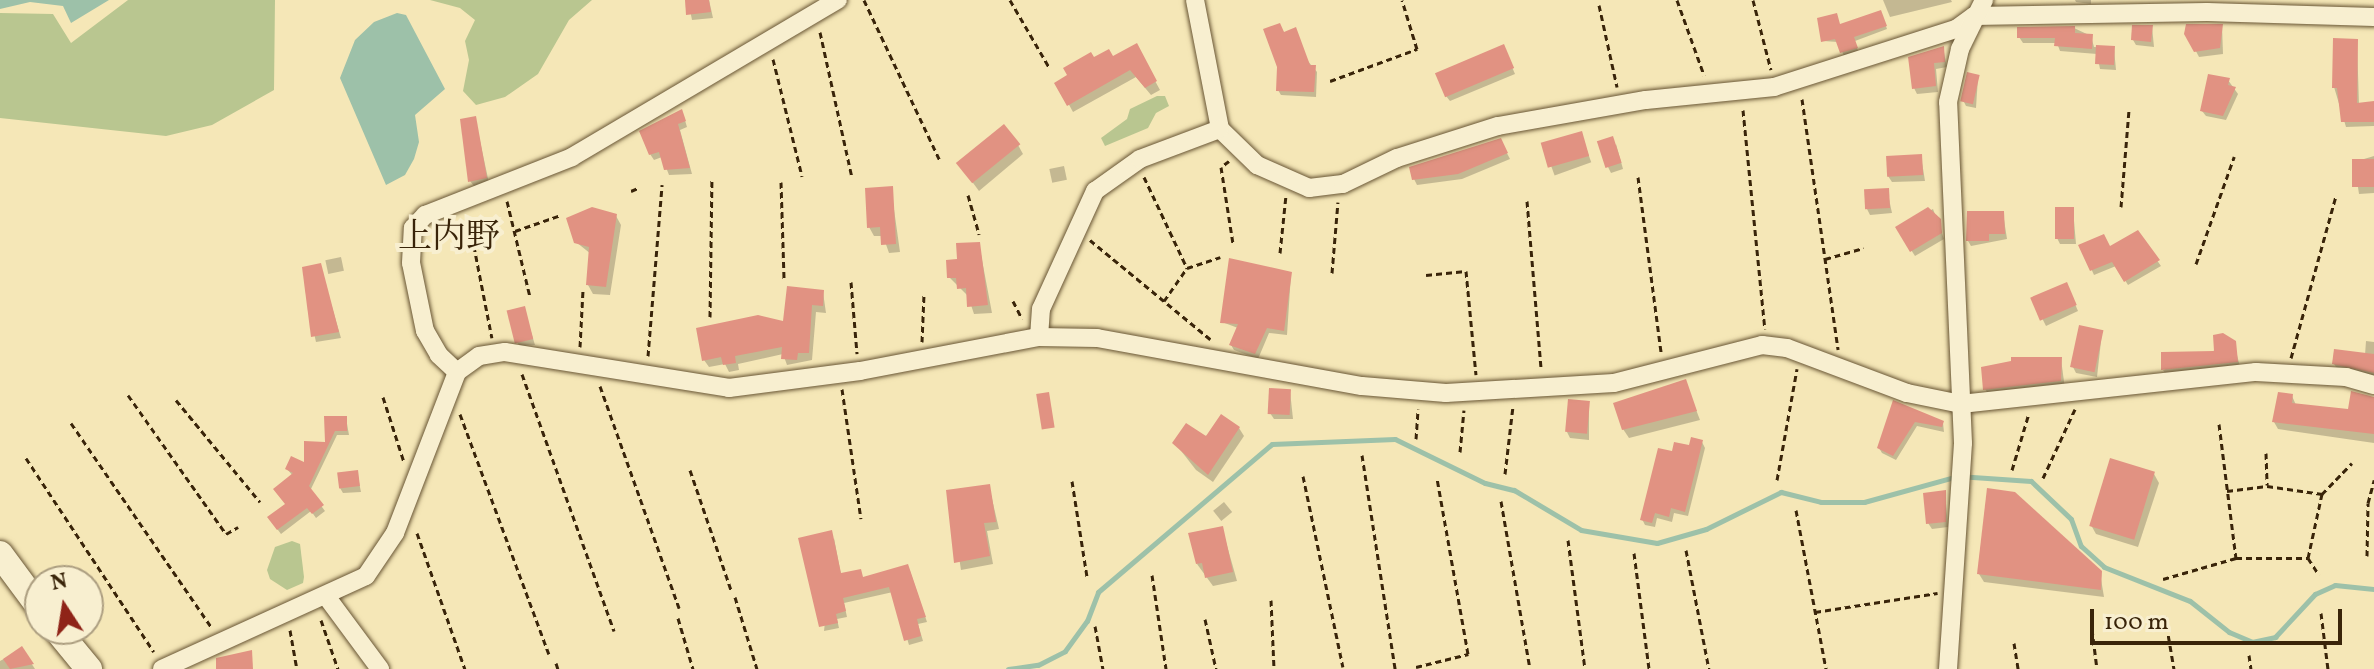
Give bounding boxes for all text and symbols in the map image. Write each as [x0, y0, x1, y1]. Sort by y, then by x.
district label: 上内野 [398, 219, 500, 259]
north arrow [24, 565, 104, 645]
text: N [48, 566, 70, 600]
scale bar [2094, 593, 2346, 643]
text: 100 m [2104, 606, 2169, 640]

